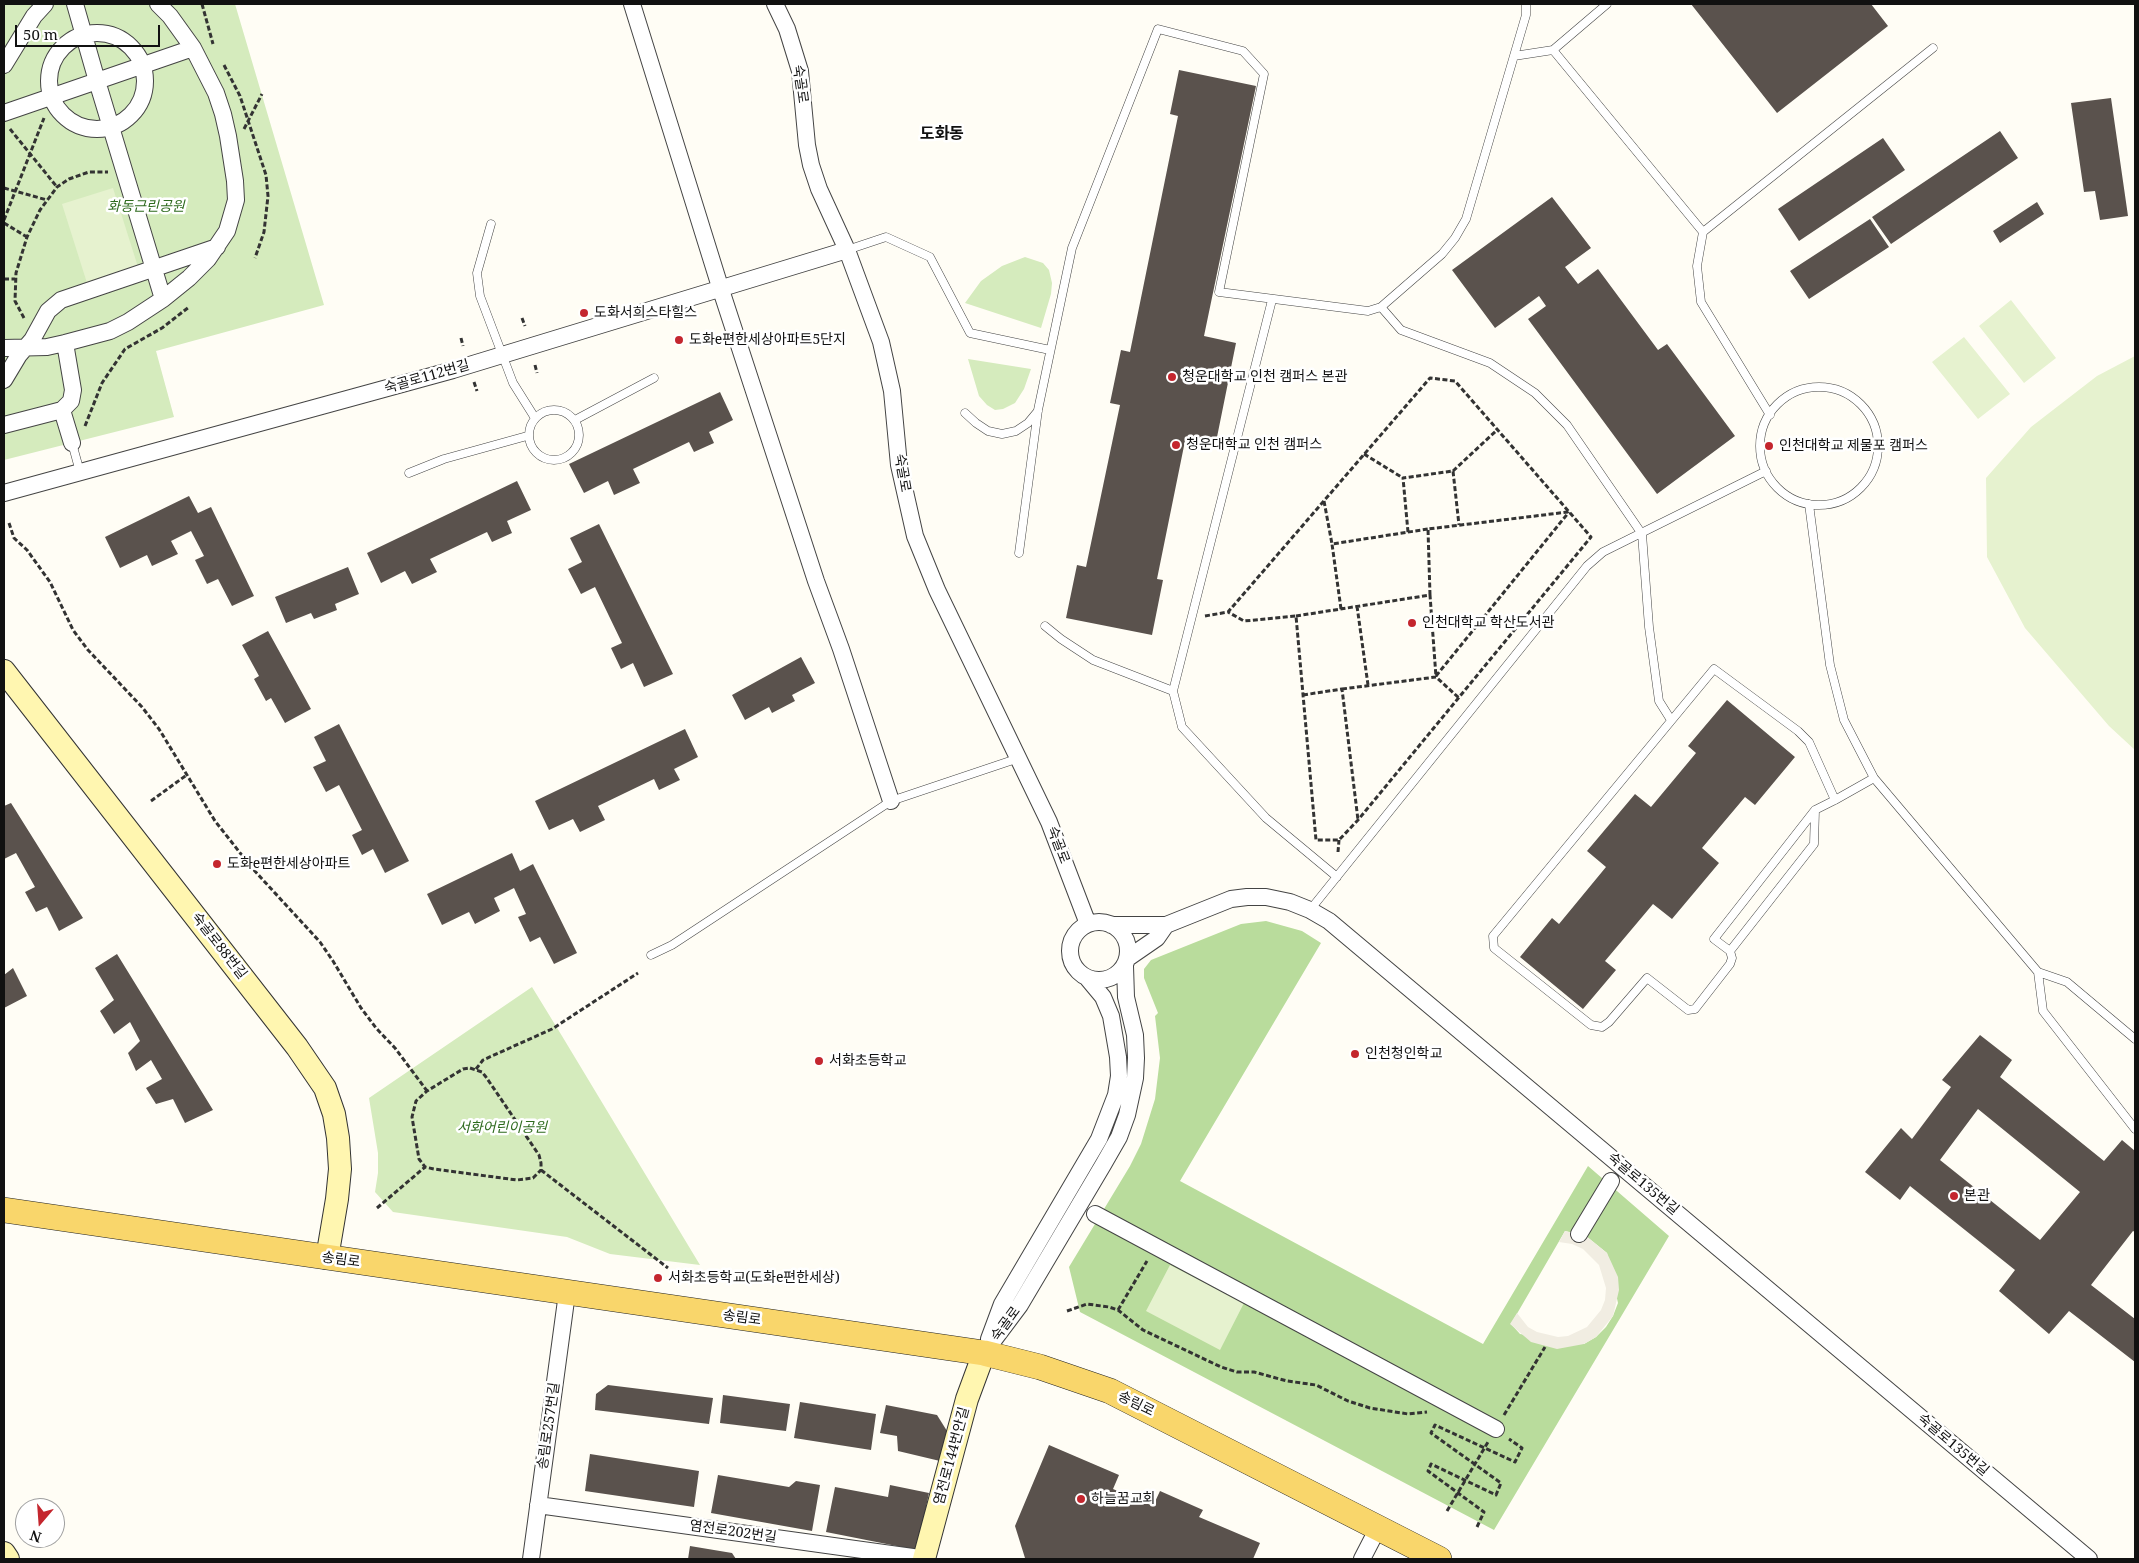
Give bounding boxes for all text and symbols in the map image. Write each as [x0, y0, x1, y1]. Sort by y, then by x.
scale bar [18, 15, 162, 47]
text: 50 m [23, 24, 58, 44]
street label: 숙골로 [789, 64, 811, 104]
district label: 도화동 [920, 124, 964, 144]
park label: 화동근린공원 [107, 199, 185, 215]
place label: 도화서희스타힐스 [594, 305, 697, 321]
marker: 도화서희스타힐스 [578, 307, 590, 319]
place label: 도화e편한세상아파트5단지 [689, 332, 846, 348]
marker: 도화e편한세상아파트5단지 [673, 334, 685, 346]
street label: 숙골로112번길 [382, 357, 472, 397]
place label: 청운대학교 인천 캠퍼스 본관 [1182, 369, 1347, 385]
marker: 청운대학교 인천 캠퍼스 본관 [1166, 371, 1178, 383]
place label: 청운대학교 인천 캠퍼스 [1186, 437, 1322, 453]
place label: 인천대학교 제물포 캠퍼스 [1779, 438, 1928, 454]
marker: 청운대학교 인천 캠퍼스 [1170, 439, 1182, 451]
marker: 인천대학교 제물포 캠퍼스 [1763, 440, 1775, 452]
street label: 숙골로 [890, 453, 914, 493]
place label: 인천대학교 학산도서관 [1422, 615, 1554, 631]
marker: 인천대학교 학산도서관 [1406, 617, 1418, 629]
street label: 숙골로 [1043, 824, 1073, 866]
place label: 도화e편한세상아파트 [227, 856, 350, 872]
marker: 도화e편한세상아파트 [211, 858, 223, 870]
street label: 숙골로88번길 [188, 909, 250, 983]
place label: 인천청인학교 [1365, 1046, 1442, 1062]
marker: 인천청인학교 [1349, 1048, 1361, 1060]
place label: 서화초등학교 [829, 1053, 906, 1069]
marker: 서화초등학교 [813, 1055, 825, 1067]
park label: 서화어린이공원 [457, 1120, 547, 1136]
street label: 숙골로135번길 [1604, 1149, 1682, 1219]
place label: 본관 [1964, 1188, 1990, 1204]
marker: 본관 [1948, 1190, 1960, 1202]
street label: 송림로 [321, 1249, 361, 1271]
place label: 서화초등학교(도화e편한세상) [668, 1270, 840, 1286]
marker: 서화초등학교(도화e편한세상) [652, 1272, 664, 1284]
street label: 숙골로 [988, 1303, 1024, 1345]
street label: 송림로 [722, 1307, 762, 1329]
street label: 송림로257번길 [535, 1381, 563, 1471]
street label: 송림로 [1115, 1388, 1157, 1420]
street label: 염전로144번안길 [931, 1405, 973, 1507]
street label: 숙골로135번길 [1914, 1410, 1992, 1480]
place label: 하늘꿈교회 [1091, 1491, 1155, 1507]
marker: 하늘꿈교회 [1075, 1493, 1087, 1505]
north arrow [15, 1498, 65, 1548]
street label: 염전로202번길 [688, 1518, 778, 1546]
text: N [27, 1526, 44, 1548]

